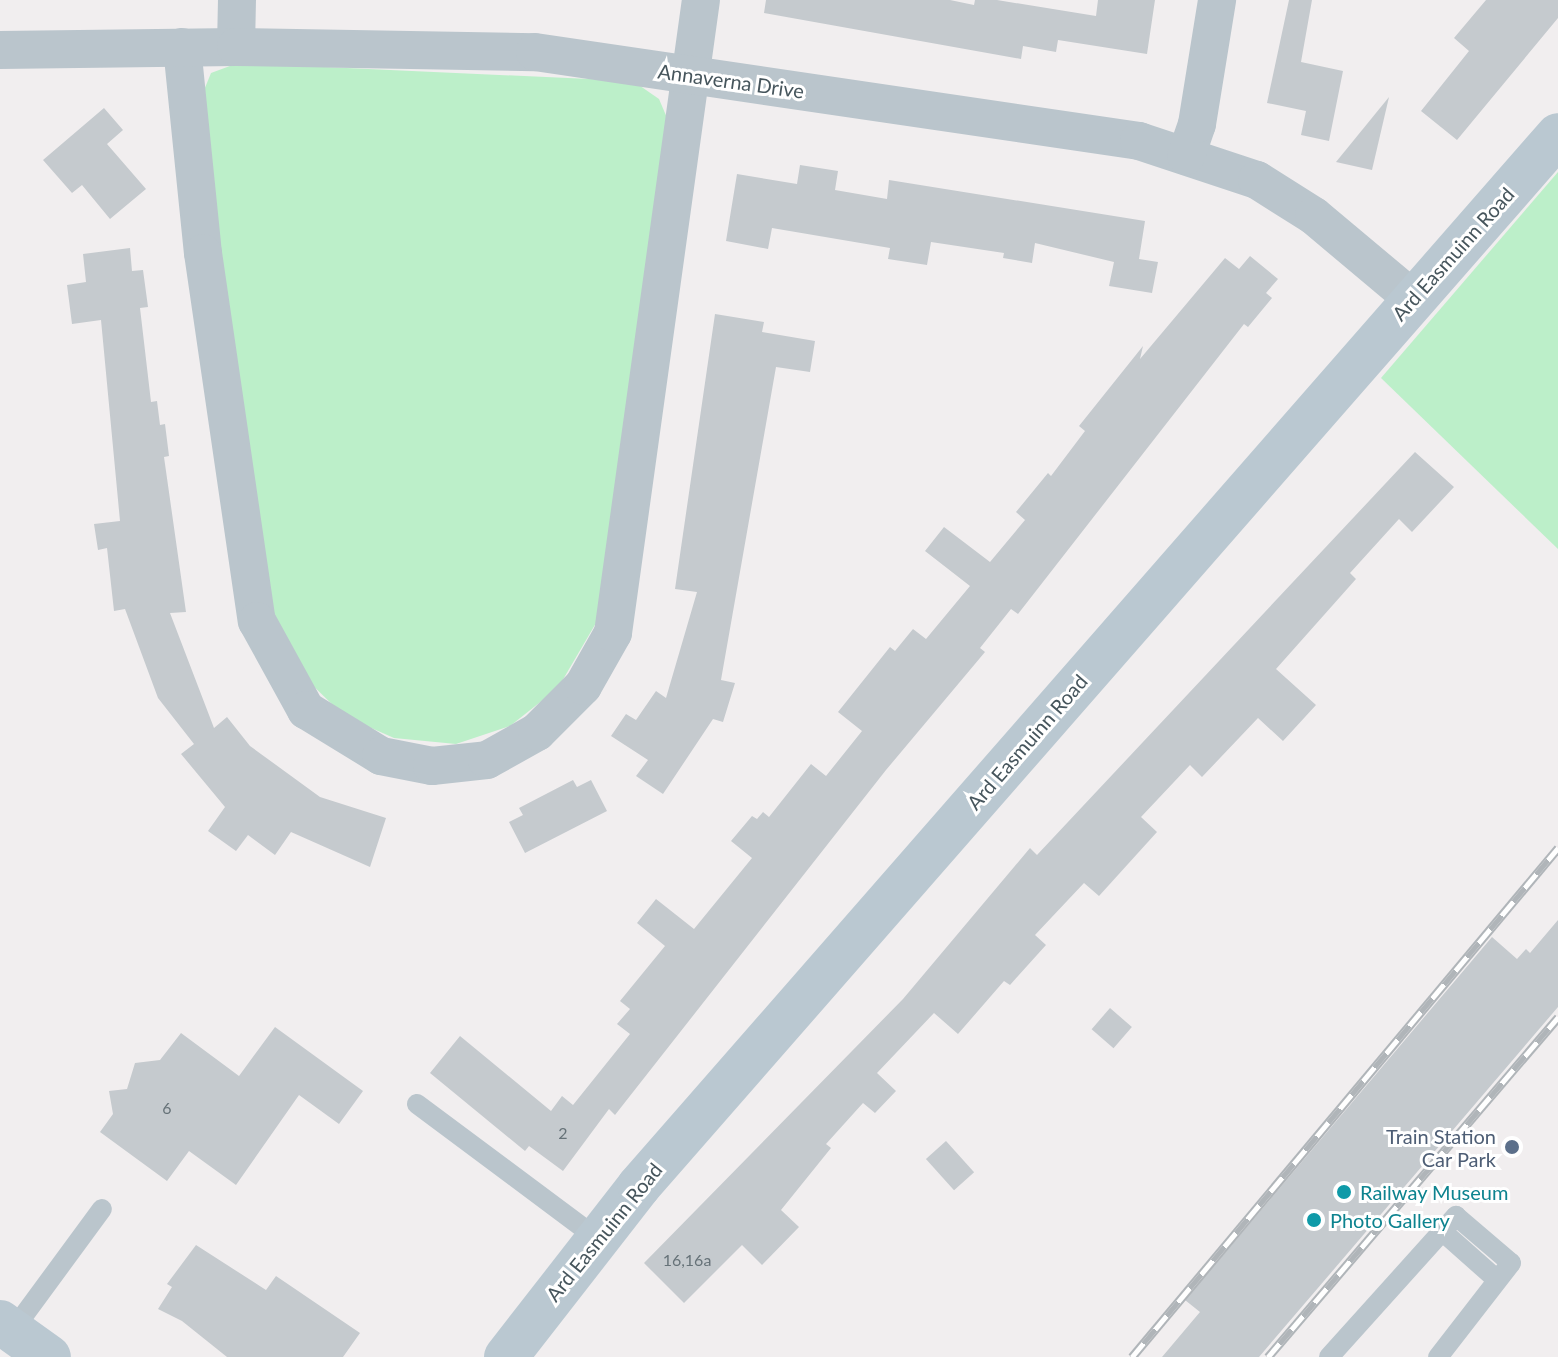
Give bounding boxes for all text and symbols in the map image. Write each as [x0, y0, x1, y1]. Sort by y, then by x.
street label: Annaverna Drive [656, 59, 806, 103]
street label: Ard Easmuinn Road [1387, 182, 1519, 326]
street label: Ard Easmuinn Road [962, 670, 1092, 814]
house number: 6 [162, 1098, 172, 1118]
house number: 2 [558, 1123, 568, 1143]
place label: Train Station Car Park [1386, 1124, 1496, 1171]
marker: Train Station Car Park [1503, 1138, 1521, 1156]
street label: Ard Easmuinn Road [541, 1158, 667, 1306]
place label: Railway Museum [1360, 1180, 1509, 1204]
marker: Railway Museum [1335, 1183, 1353, 1201]
place label: Photo Gallery [1330, 1208, 1450, 1232]
marker: Photo Gallery [1305, 1211, 1323, 1229]
house number: 16,16a [663, 1250, 711, 1270]

